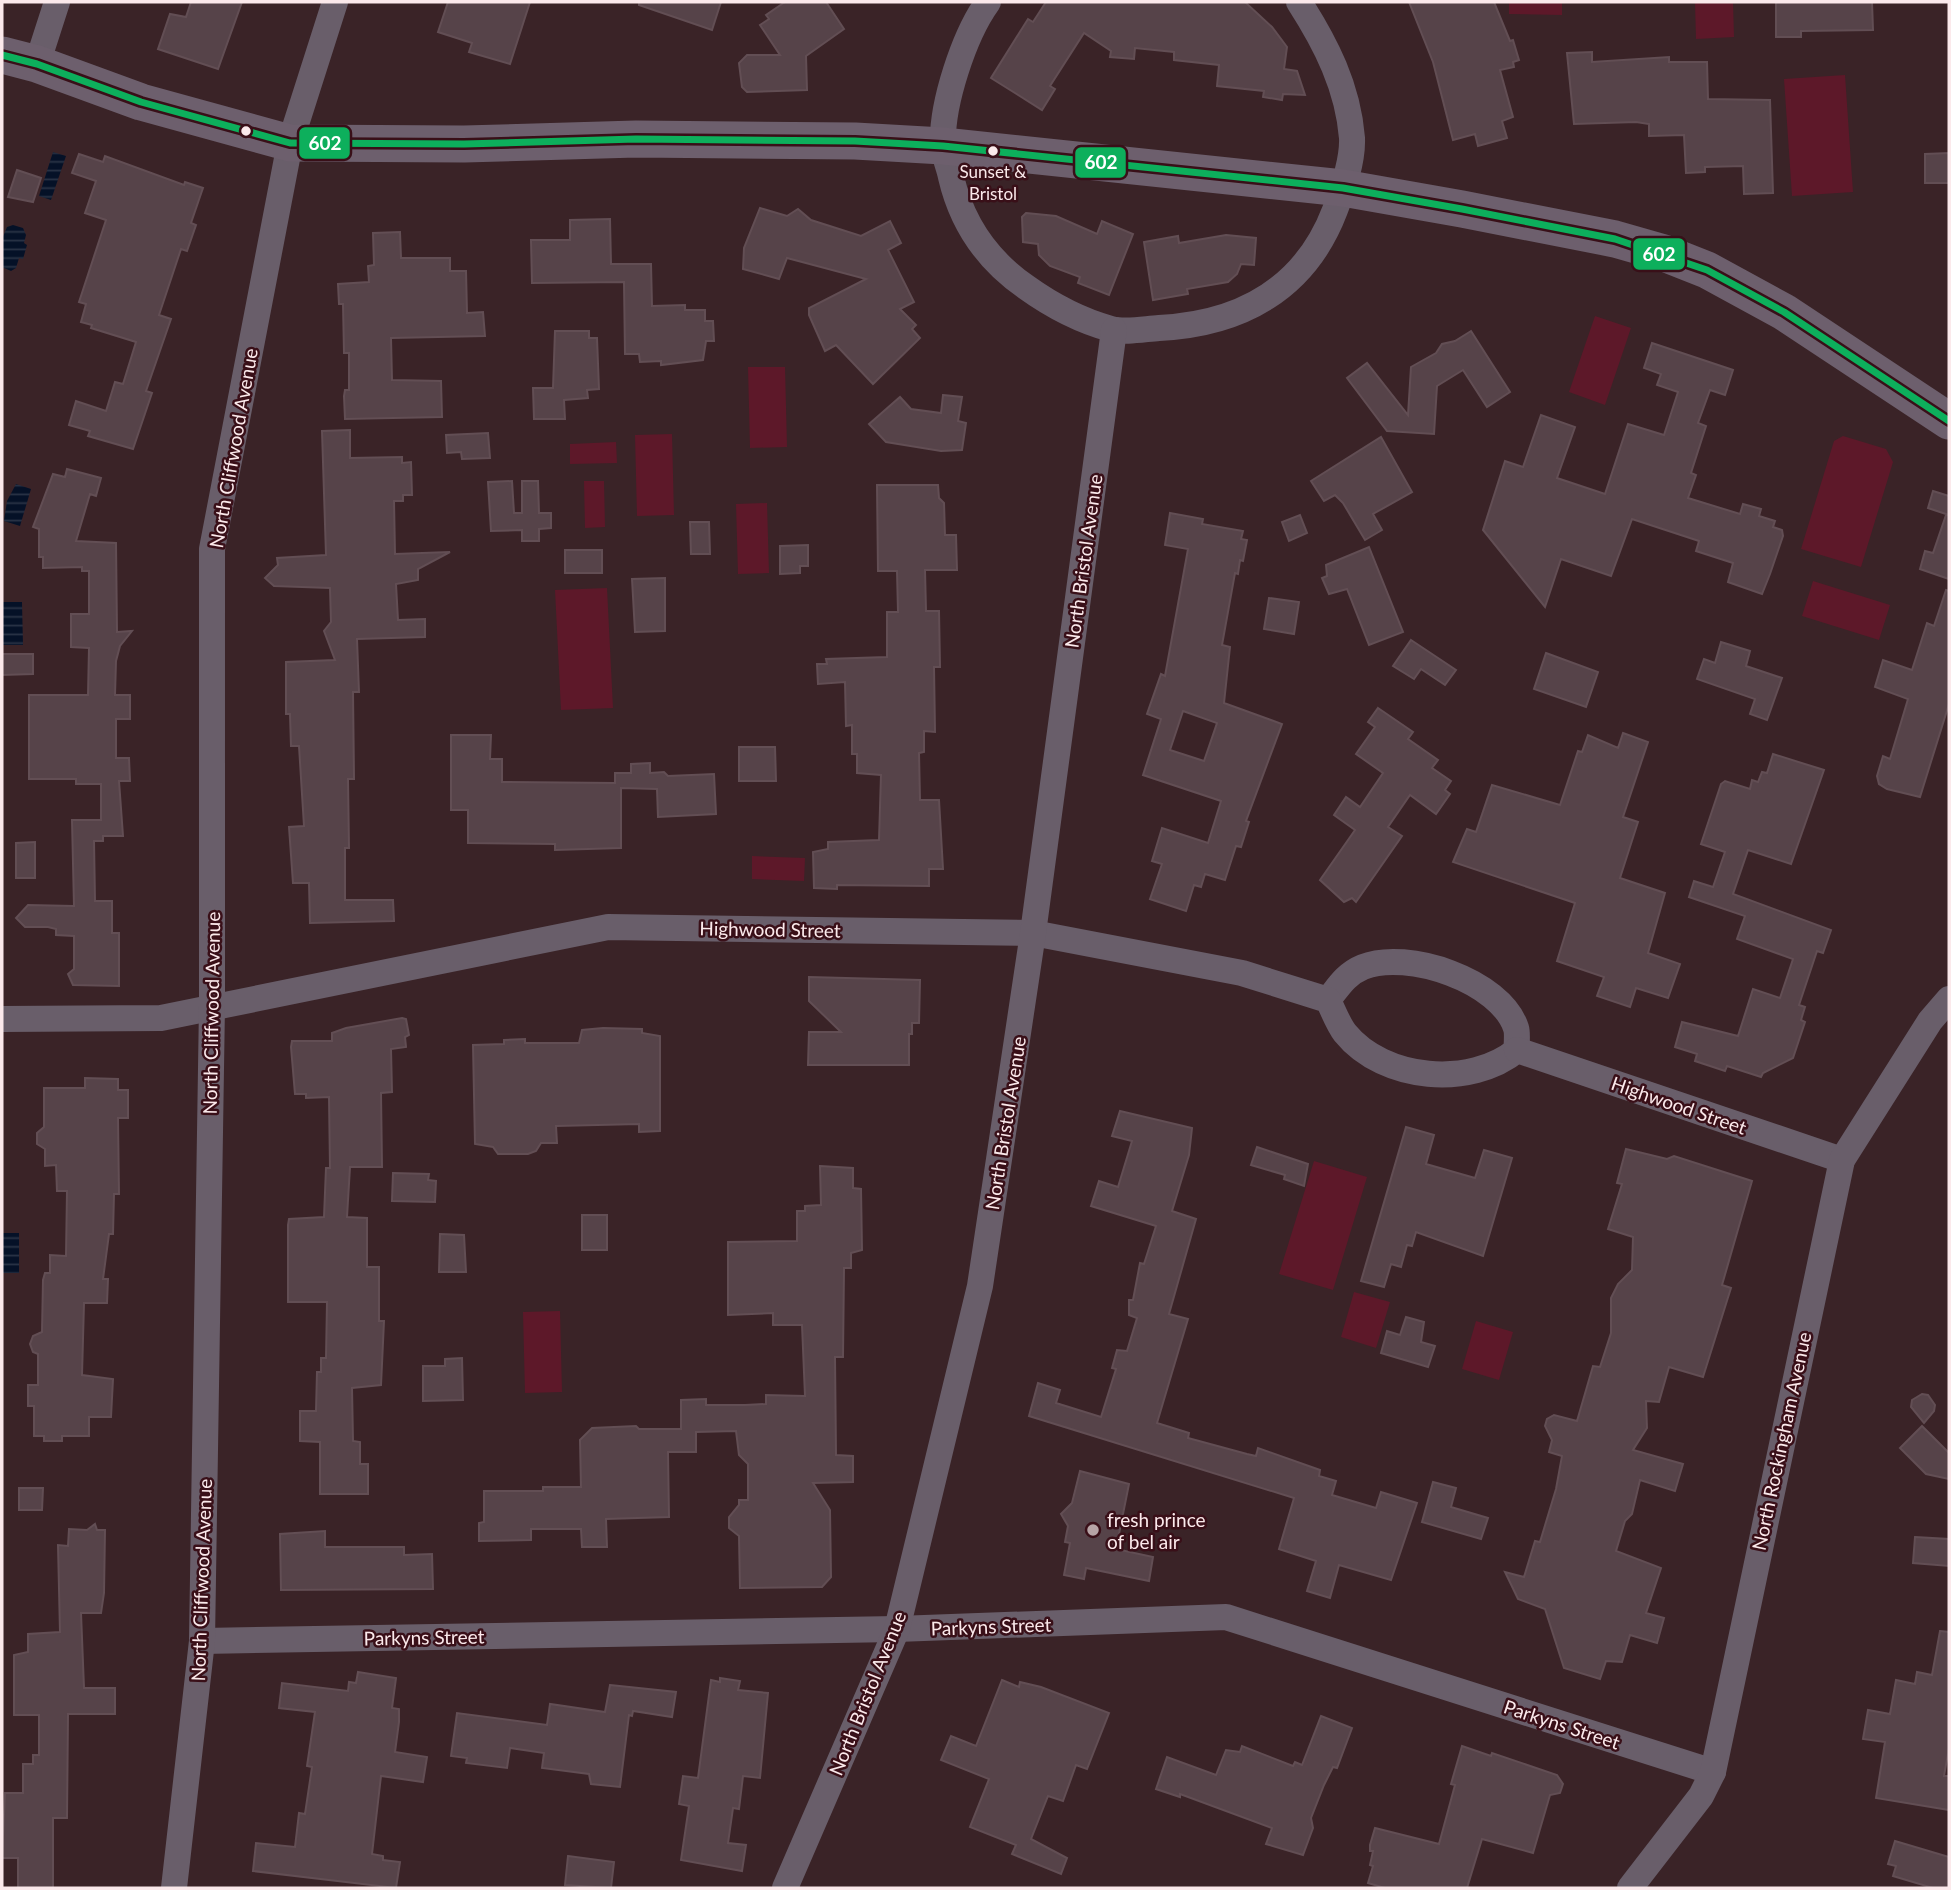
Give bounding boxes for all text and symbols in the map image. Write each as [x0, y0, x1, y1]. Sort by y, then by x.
unlabelled marker [239, 124, 253, 138]
line badge: 602 [298, 126, 351, 160]
text: 602 [308, 131, 342, 154]
marker: Sunset & Bristol [986, 144, 1000, 158]
line badge: 602 [1074, 146, 1127, 179]
text: 602 [1084, 150, 1118, 173]
place label: Sunset & Bristol [960, 161, 1026, 204]
line badge: 602 [1632, 237, 1686, 271]
text: 602 [1642, 242, 1676, 265]
street label: North Cliffwood Avenue [204, 346, 262, 550]
street label: North Bristol Avenue [1059, 473, 1107, 649]
street label: North Cliffwood Avenue [198, 911, 224, 1115]
street label: Highwood Street [699, 916, 841, 942]
street label: North Bristol Avenue [980, 1035, 1030, 1211]
street label: Highwood Street [1608, 1071, 1750, 1139]
street label: North Rockingham Avenue [1747, 1330, 1815, 1552]
street label: North Cliffwood Avenue [186, 1478, 216, 1682]
place label: fresh prince of bel air [1107, 1508, 1206, 1553]
marker: fresh prince of bel air [1085, 1522, 1101, 1538]
street label: North Bristol Avenue [824, 1608, 910, 1778]
street label: Parkyns Street [930, 1612, 1052, 1640]
street label: Parkyns Street [363, 1624, 485, 1650]
street label: Parkyns Street [1501, 1694, 1623, 1754]

